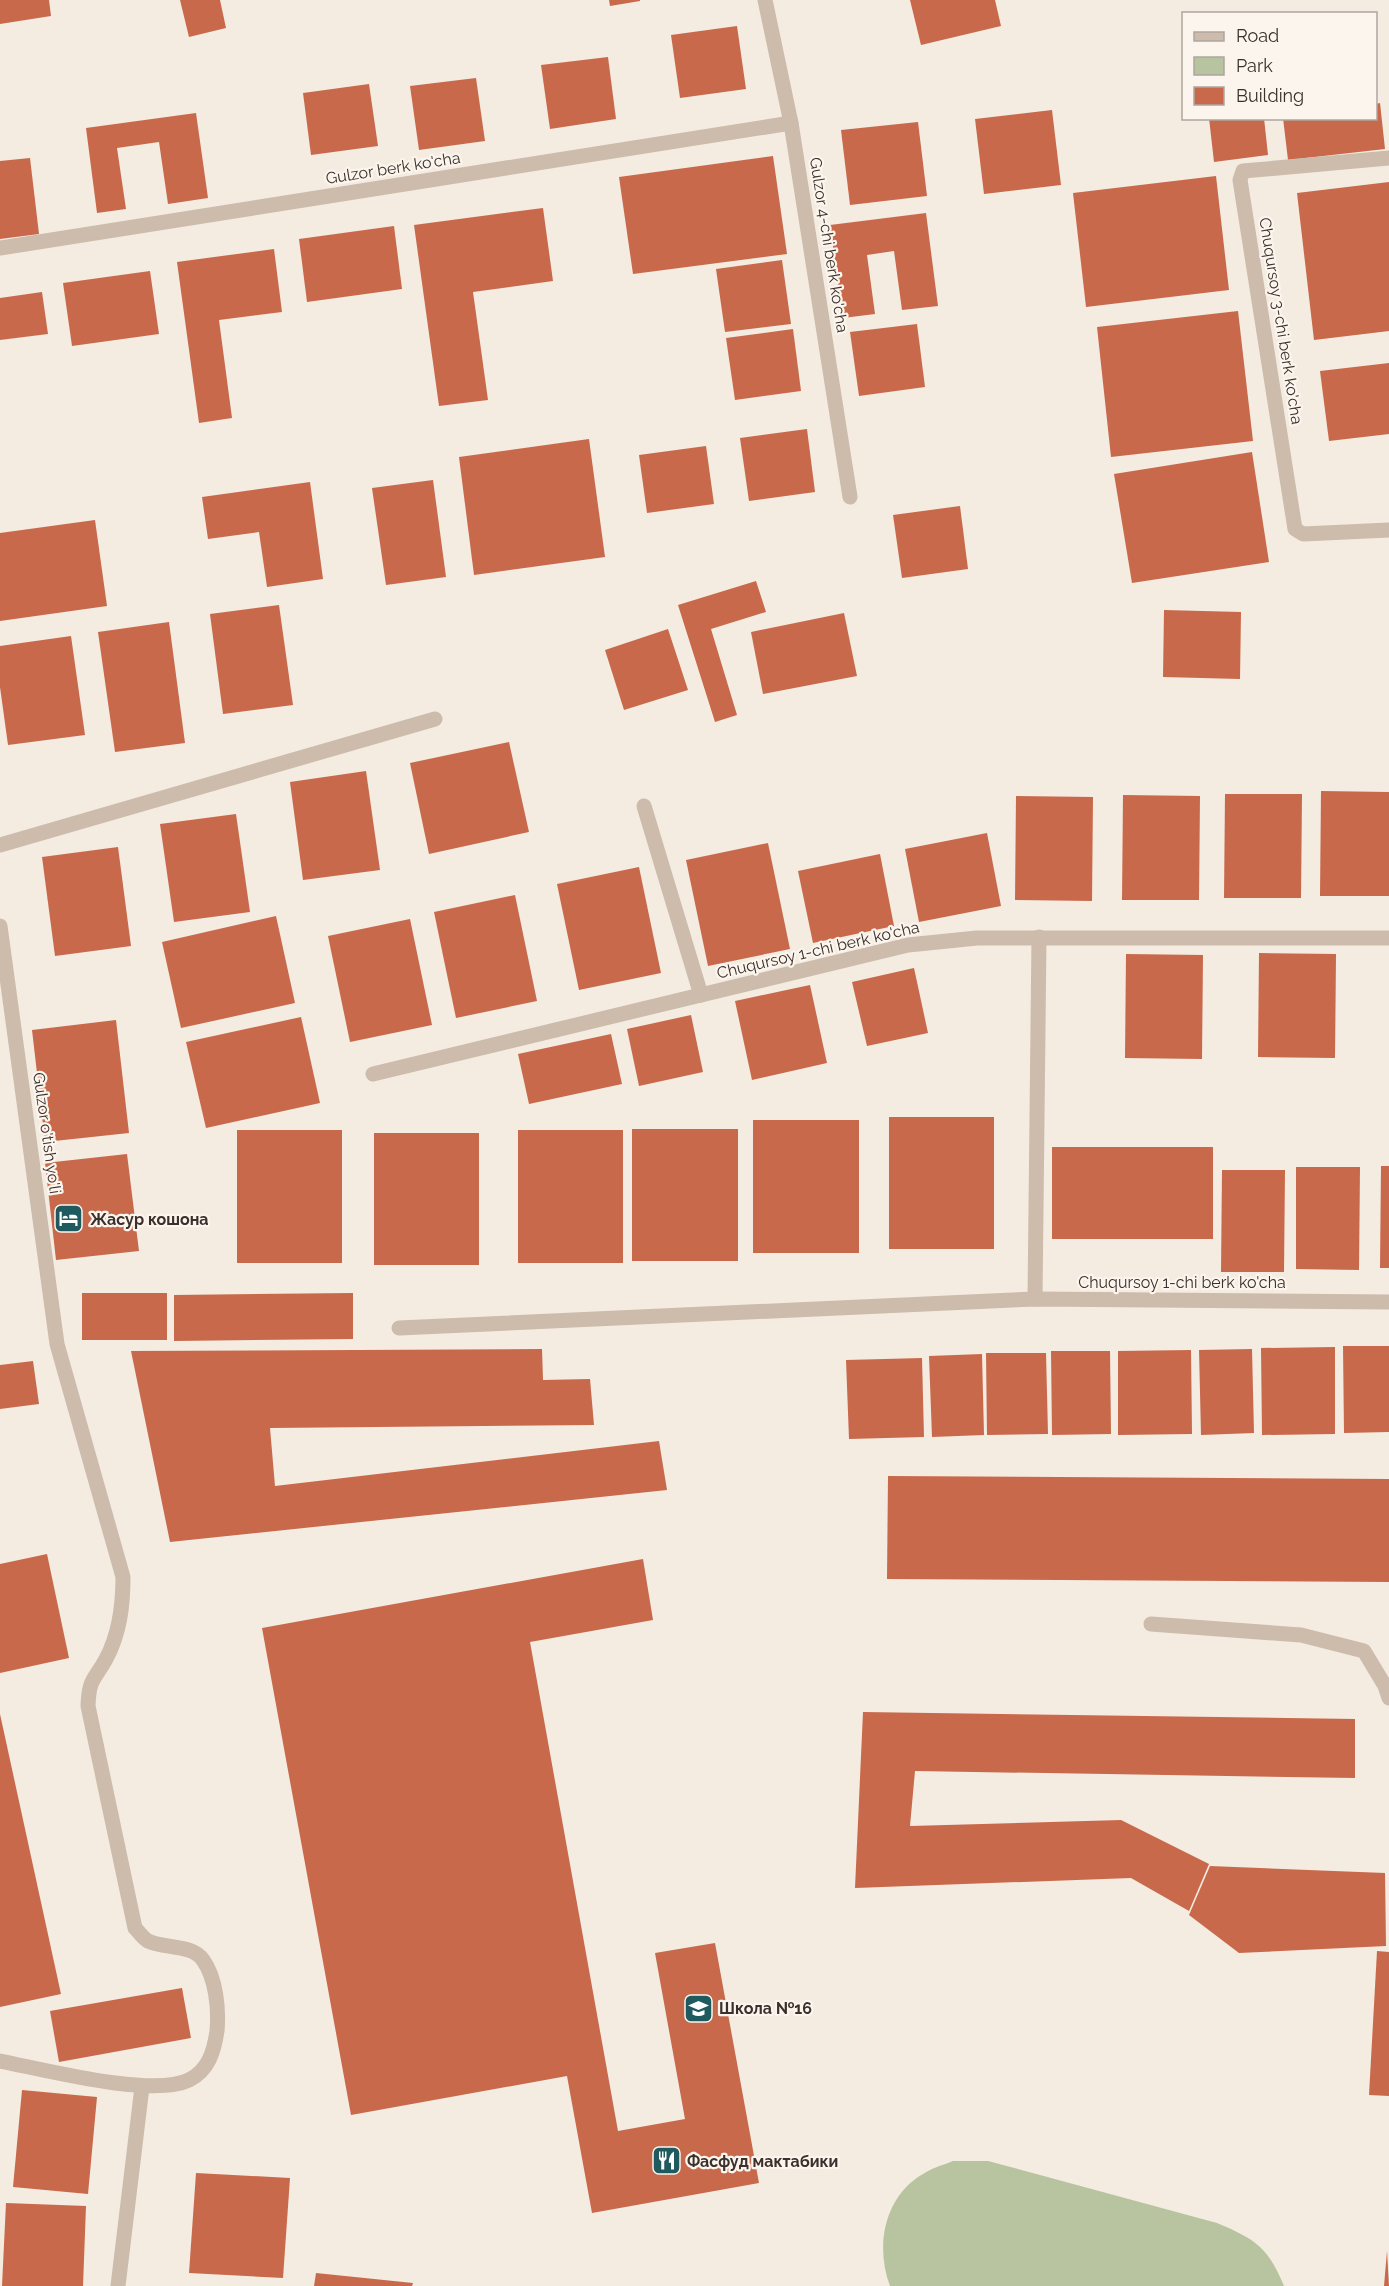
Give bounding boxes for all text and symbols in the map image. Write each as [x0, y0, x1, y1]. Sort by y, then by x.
legend [1182, 12, 1377, 120]
text: Road [1236, 25, 1279, 46]
text: Park [1236, 55, 1273, 76]
text: Building [1236, 85, 1304, 106]
street label: Gulzor berk ko'cha [324, 148, 462, 188]
street label: Gulzor 4-chi berk ko'cha [806, 156, 852, 334]
street label: Chuqursoy 3-chi berk ko'cha [1255, 216, 1307, 426]
street label: Chuqursoy 1-chi berk ko'cha [715, 917, 921, 983]
street label: Gulzor o'tish yo'li [29, 1071, 65, 1195]
hotel icon: Жасур кошона [53, 1203, 85, 1235]
place label: Жасур кошона [90, 1210, 209, 1229]
street label: Chuqursoy 1-chi berk ko'cha [1078, 1273, 1286, 1292]
school or university icon: Школа №16 [682, 1992, 714, 2024]
place label: Школа №16 [719, 1999, 812, 2018]
restaurant icon: Фасфуд мактабики [650, 2145, 682, 2177]
place label: Фасфуд мактабики [687, 2152, 838, 2171]

